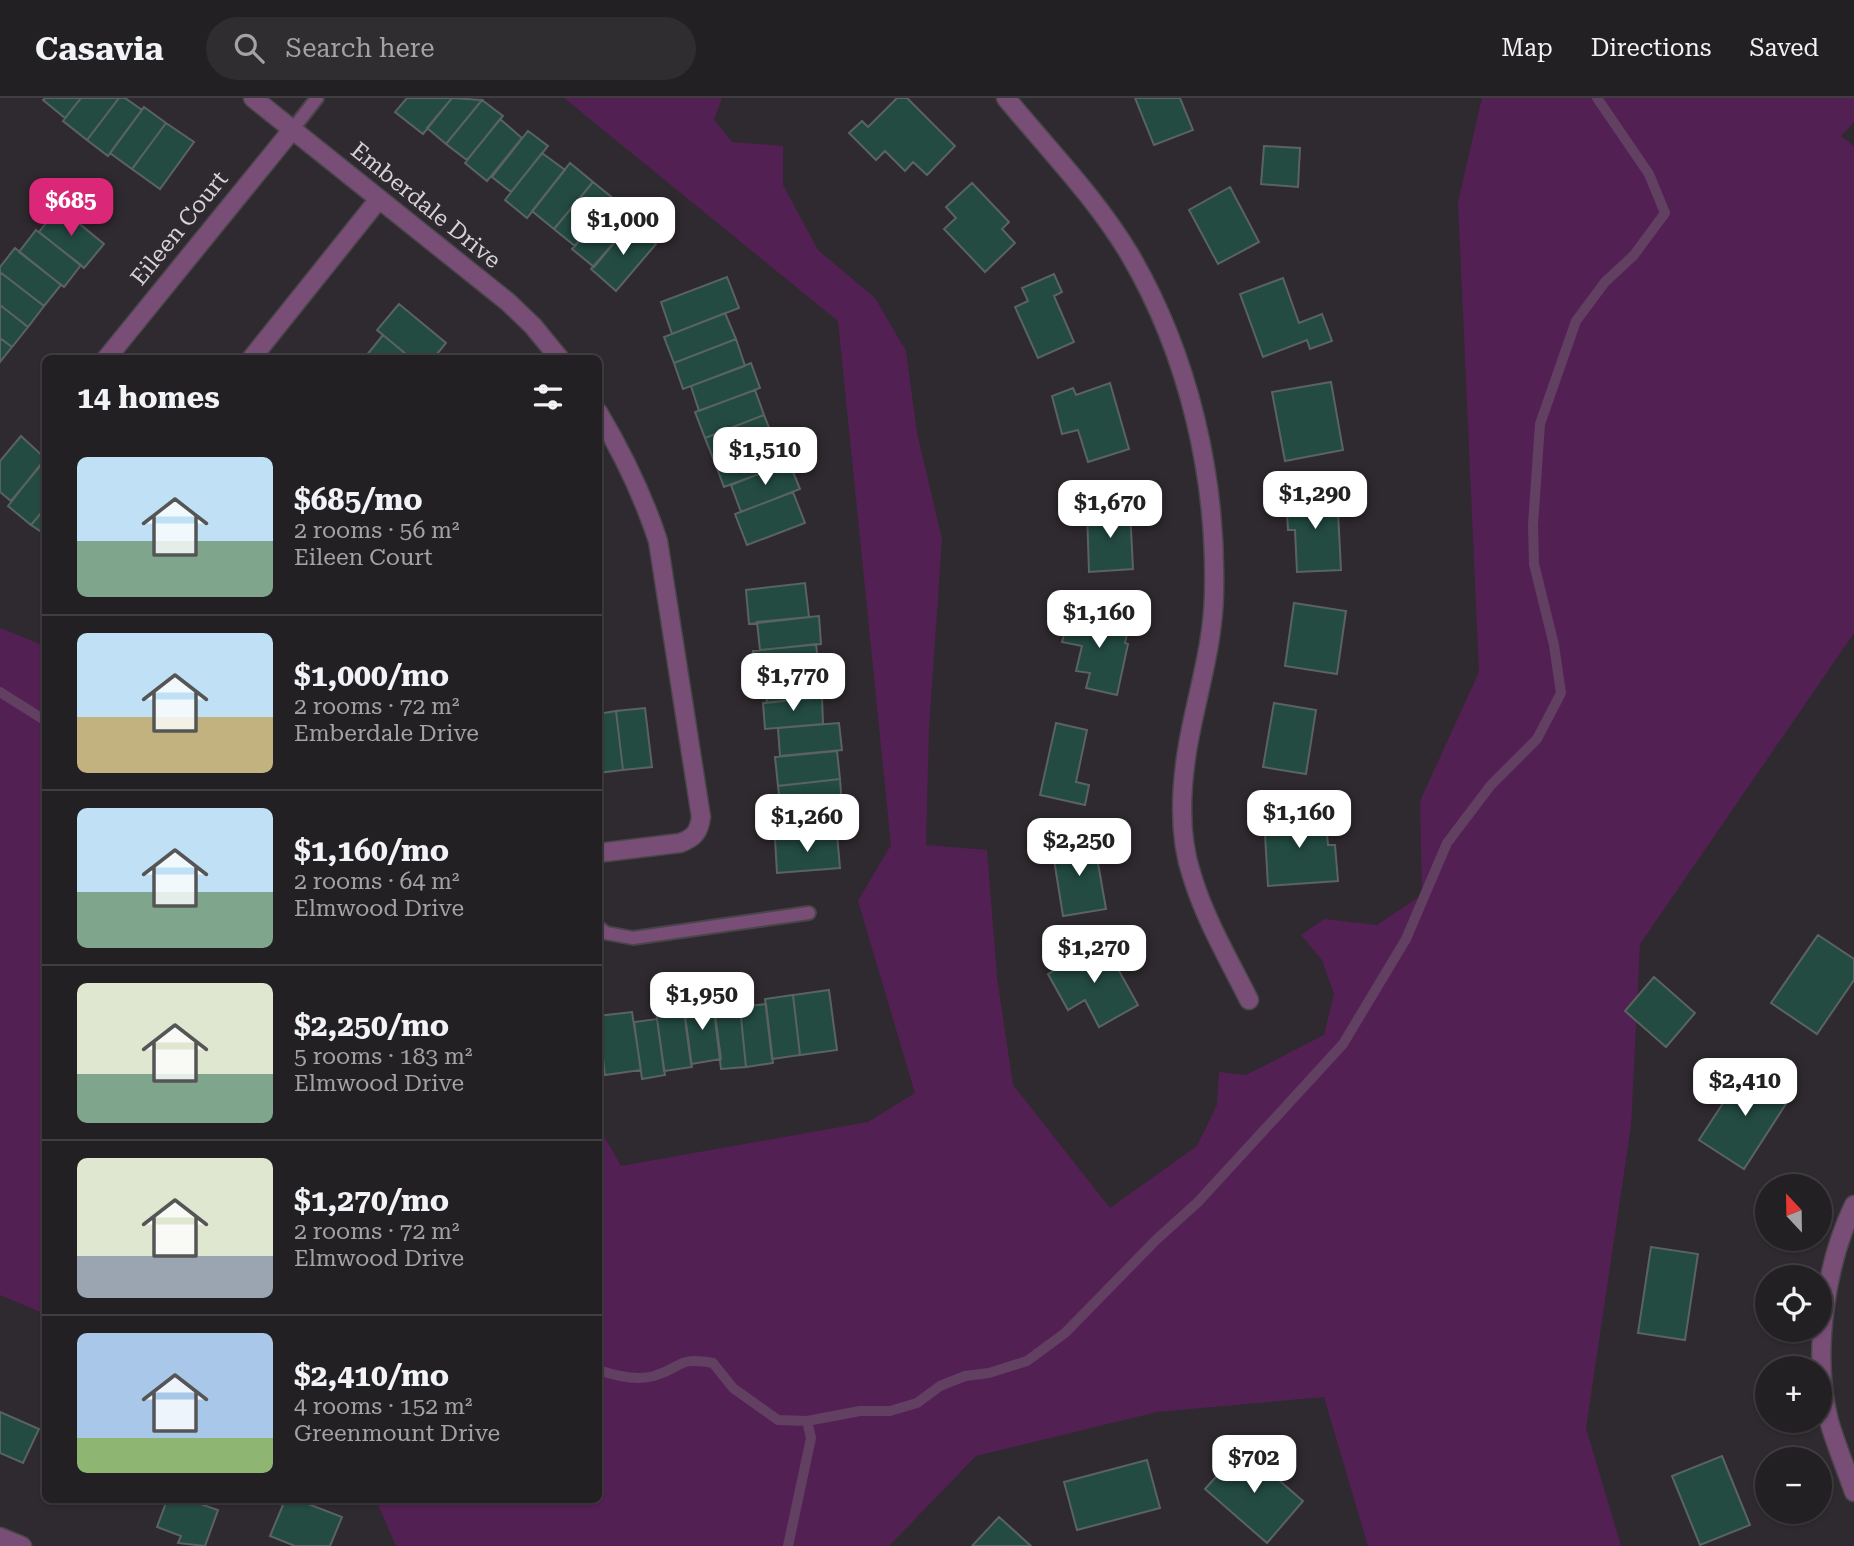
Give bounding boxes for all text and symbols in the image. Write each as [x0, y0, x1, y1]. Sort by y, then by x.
search box [206, 17, 696, 80]
text: Casavia [35, 29, 164, 68]
icon: search [230, 29, 268, 67]
text: Search here [286, 33, 434, 63]
text: Map [1501, 34, 1553, 62]
text: Directions [1591, 34, 1711, 62]
text: Saved [1749, 34, 1819, 62]
street label: Emberdale Drive [345, 137, 506, 274]
street label: Eileen Court [125, 166, 234, 291]
pin: $685 [30, 178, 112, 238]
text: $685 [45, 187, 97, 214]
pin: $1,000 [566, 198, 680, 257]
text: $1,000 [587, 206, 659, 233]
icon: filters [529, 378, 567, 416]
text: 14 homes [77, 380, 220, 415]
pin: $1,510 [708, 428, 822, 487]
text: $1,510 [729, 436, 801, 463]
pin: $1,290 [1258, 472, 1372, 531]
pin: $1,670 [1053, 480, 1167, 540]
text: $1,290 [1279, 480, 1351, 507]
text: $685/mo [294, 482, 423, 517]
icon: home [133, 485, 217, 569]
text: $1,670 [1074, 489, 1146, 516]
text: 2 rooms · 56 m² [294, 517, 460, 544]
text: Eileen Court [294, 544, 433, 571]
pin: $1,160 [1042, 590, 1156, 650]
text: $1,160 [1063, 599, 1135, 626]
pin: $1,770 [736, 654, 850, 713]
text: $1,000/mo [294, 658, 449, 693]
icon: home [133, 661, 217, 745]
text: $1,770 [757, 662, 829, 689]
text: 2 rooms · 72 m² [294, 693, 460, 720]
text: Emberdale Drive [294, 720, 479, 747]
pin: $1,160 [1242, 790, 1356, 850]
pin: $1,260 [750, 794, 864, 854]
text: $1,160 [1263, 799, 1335, 826]
text: $1,260 [771, 803, 843, 830]
pin: $2,250 [1022, 818, 1136, 878]
text: $2,250 [1043, 827, 1115, 854]
text: $1,160/mo [294, 833, 449, 868]
icon: home [133, 836, 217, 920]
text: 2 rooms · 64 m² [294, 868, 460, 895]
text: Elmwood Drive [294, 895, 464, 922]
pin: $1,270 [1037, 926, 1151, 985]
text: $1,270 [1058, 934, 1130, 961]
pin: $1,950 [645, 972, 759, 1032]
text: $1,950 [666, 981, 738, 1008]
text: $2,250/mo [294, 1008, 449, 1043]
icon: home [133, 1011, 217, 1095]
text: 5 rooms · 183 m² [294, 1043, 472, 1070]
pin: $2,410 [1688, 1058, 1802, 1118]
text: $2,410 [1709, 1067, 1781, 1094]
text: Elmwood Drive [294, 1070, 464, 1097]
north arrow [1755, 1174, 1832, 1251]
map controls [1755, 1174, 1832, 1524]
text: $1,270/mo [294, 1183, 449, 1218]
icon: home [133, 1186, 217, 1270]
text: 2 rooms · 72 m² [294, 1218, 460, 1245]
text: Elmwood Drive [294, 1245, 464, 1272]
button: locate [1755, 1265, 1832, 1342]
button: + [1755, 1356, 1832, 1433]
text: $2,410/mo [294, 1358, 449, 1393]
icon: home [133, 1361, 217, 1445]
text: 4 rooms · 152 m² [294, 1393, 472, 1420]
text: Greenmount Drive [294, 1420, 500, 1447]
pin: $702 [1213, 1436, 1295, 1495]
text: $702 [1228, 1444, 1280, 1471]
button: − [1755, 1447, 1832, 1524]

